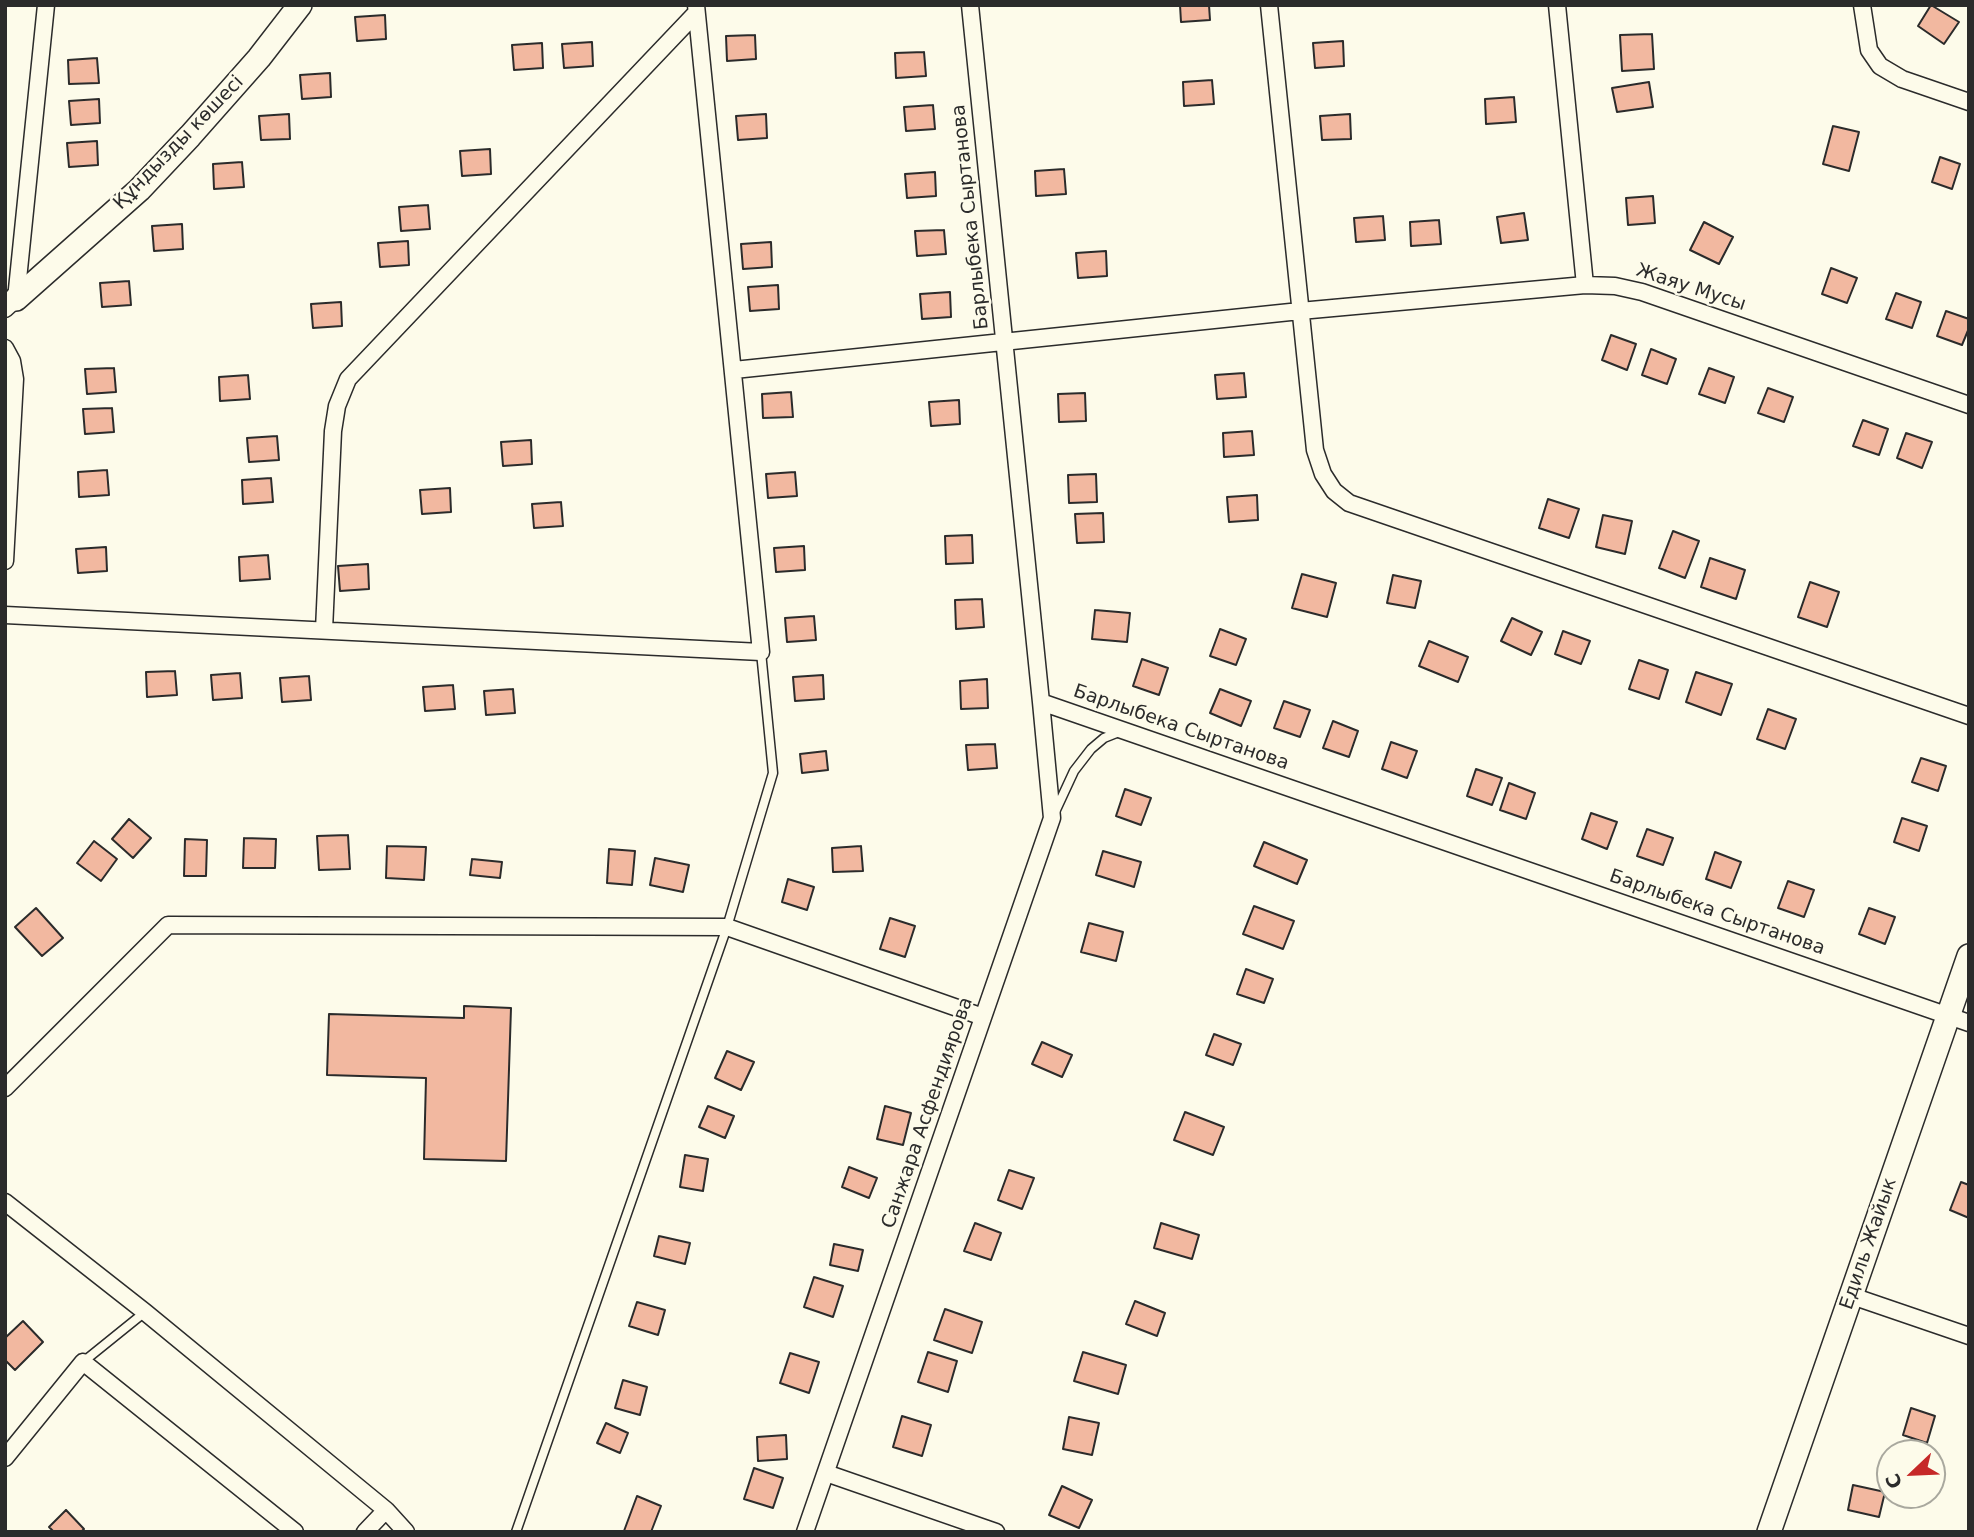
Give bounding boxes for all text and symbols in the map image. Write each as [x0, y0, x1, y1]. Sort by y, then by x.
street label: Құндызды көшесі [109, 71, 249, 215]
street label: Барлыбека Сыртанова [948, 103, 994, 331]
street label: Жаяу Мусы [1633, 260, 1749, 316]
street label: Барлыбека Сыртанова [1070, 680, 1292, 776]
street label: Барлыбека Сыртанова [1606, 865, 1828, 961]
street label: Санжара Асфендиярова [878, 994, 978, 1232]
street label: Едиль Жайык [1836, 1175, 1902, 1313]
north arrow [1876, 1439, 1946, 1509]
text: С [1881, 1471, 1906, 1492]

